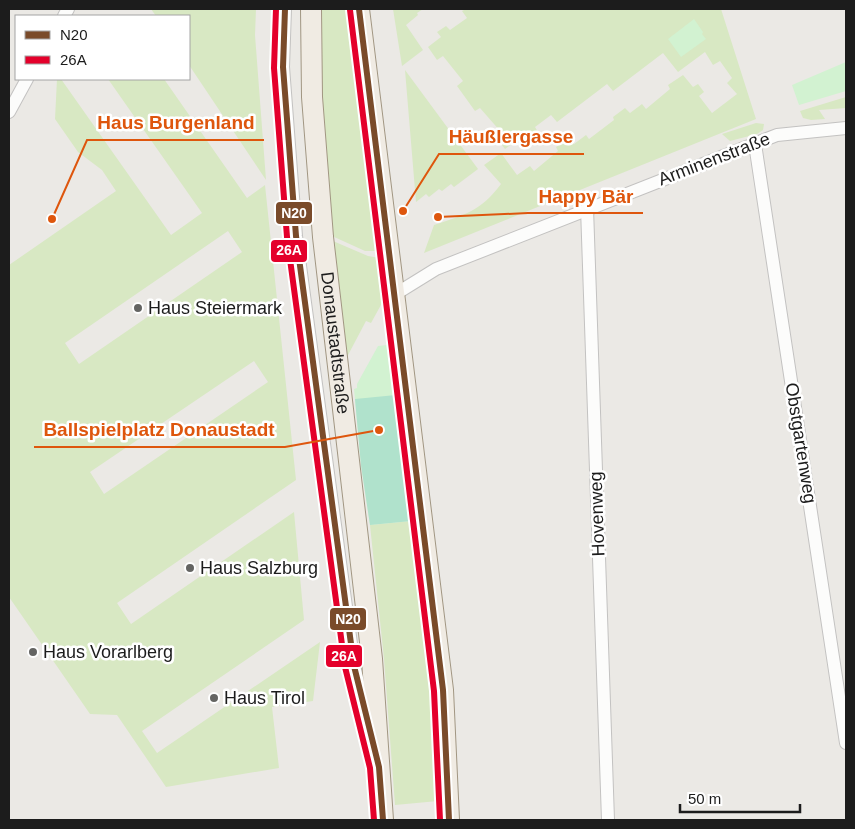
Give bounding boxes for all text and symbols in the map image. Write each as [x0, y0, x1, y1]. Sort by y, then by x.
legend [15, 15, 190, 80]
text: N20 [60, 26, 88, 43]
text: 26A [60, 51, 87, 68]
callout: Haus Burgenland [87, 106, 264, 140]
text: Haus Burgenland [97, 112, 255, 133]
callout: Häußlergasse [439, 120, 584, 154]
text: Häußlergasse [449, 126, 573, 147]
street label: Arminenstraße [655, 129, 773, 189]
callout: Happy Bär [528, 179, 643, 213]
text: Happy Bär [538, 186, 634, 207]
line badge: N20 [275, 201, 313, 225]
text: N20 [281, 205, 307, 221]
line badge: 26A [270, 239, 308, 263]
text: 26A [276, 242, 302, 258]
street label: Donaustadtstraße [317, 271, 353, 415]
place label: Haus Steiermark [148, 298, 283, 318]
marker: Haus Steiermark [132, 302, 144, 314]
street label: Obstgartenweg [782, 381, 820, 505]
callout: Ballspielplatz Donaustadt [34, 413, 285, 447]
text: Ballspielplatz Donaustadt [43, 419, 275, 440]
street label: Hovenweg [586, 471, 608, 557]
place label: Haus Salzburg [200, 558, 318, 578]
marker: Haus Salzburg [184, 562, 196, 574]
line badge: N20 [329, 607, 367, 631]
text: N20 [335, 611, 361, 627]
place label: Haus Vorarlberg [43, 642, 173, 662]
line badge: 26A [325, 644, 363, 668]
marker: Haus Vorarlberg [27, 646, 39, 658]
text: 26A [331, 648, 357, 664]
place label: Haus Tirol [224, 688, 305, 708]
marker: Haus Tirol [208, 692, 220, 704]
scale bar [680, 782, 800, 814]
text: 50 m [688, 790, 721, 807]

